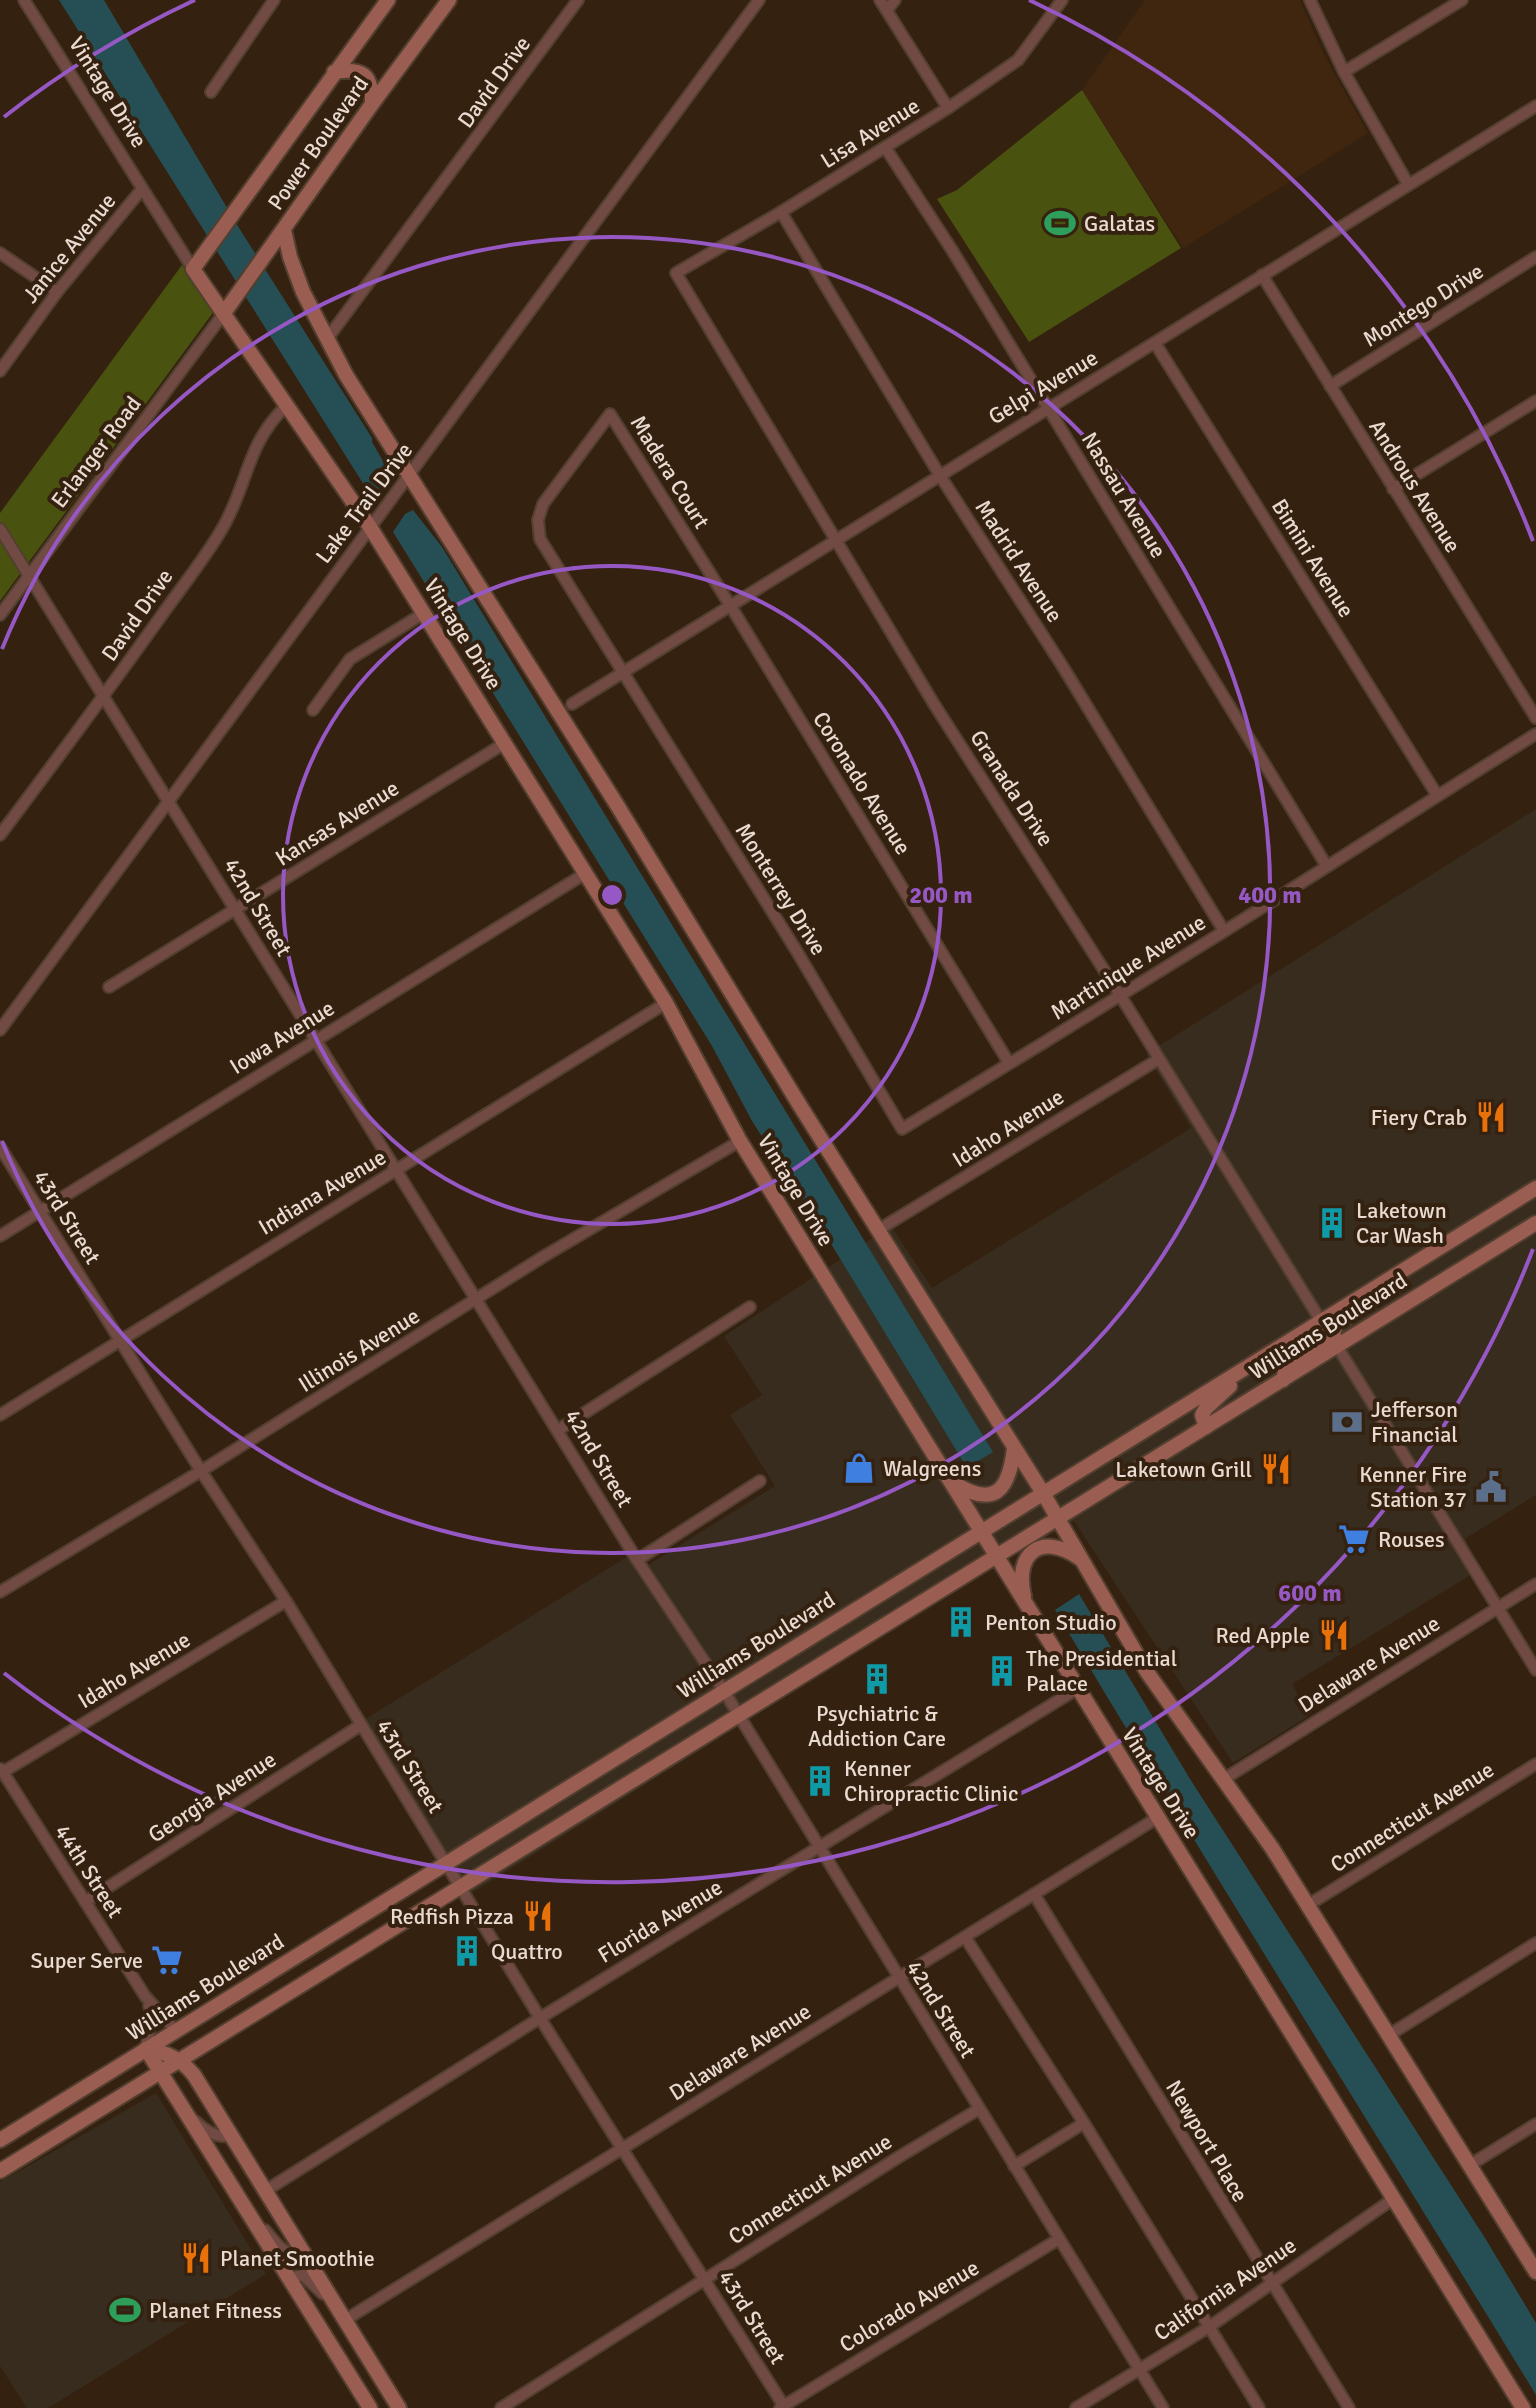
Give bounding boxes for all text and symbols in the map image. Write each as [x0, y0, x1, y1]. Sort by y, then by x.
street label: Vintage Drive [63, 31, 153, 153]
street label: David Drive [452, 31, 536, 133]
street label: Power Boulevard [262, 71, 374, 215]
street label: Lisa Avenue [816, 92, 924, 174]
street label: Janice Avenue [17, 188, 121, 308]
sports icon: Galatas [1043, 206, 1077, 240]
place label: Galatas [1084, 210, 1155, 237]
street label: Montego Drive [1358, 257, 1488, 353]
street label: Gelpi Avenue [983, 344, 1103, 430]
street label: Erlanger Road [45, 391, 147, 513]
street label: Madera Court [625, 410, 716, 534]
street label: Androus Avenue [1363, 415, 1467, 557]
street label: Nassau Avenue [1076, 427, 1172, 563]
street label: Lake Trail Drive [310, 437, 418, 569]
street label: Bimini Avenue [1266, 494, 1360, 622]
street label: Madrid Avenue [969, 495, 1069, 627]
street label: David Drive [95, 564, 179, 666]
street label: Vintage Drive [418, 573, 508, 695]
street label: Coronado Avenue [807, 707, 917, 859]
street label: Granada Drive [964, 725, 1060, 851]
street label: Kansas Avenue [270, 774, 404, 872]
street label: Monterrey Drive [730, 818, 832, 960]
street label: 42nd Street [218, 853, 298, 961]
text: 200 m [909, 880, 973, 910]
text: 400 m [1238, 880, 1302, 910]
centre of rings [598, 881, 626, 909]
street label: Martinique Avenue [1046, 909, 1210, 1025]
street label: Iowa Avenue [225, 994, 339, 1080]
street label: Idaho Avenue [947, 1083, 1069, 1173]
restaurant icon: Fiery Crab [1474, 1100, 1508, 1134]
place label: Fiery Crab [1371, 1104, 1467, 1131]
street label: Vintage Drive [752, 1129, 840, 1251]
street label: Indiana Avenue [253, 1143, 391, 1241]
street label: 43rd Street [28, 1165, 107, 1269]
place label: Laketown Car Wash [1356, 1197, 1447, 1249]
building icon: Laketown Car Wash [1315, 1206, 1349, 1240]
street label: Williams Boulevard [1244, 1267, 1412, 1385]
street label: Illinois Avenue [293, 1302, 425, 1398]
place label: Jefferson Financial [1371, 1396, 1458, 1448]
street label: 42nd Street [559, 1404, 639, 1512]
bank icon: Jefferson Financial [1330, 1405, 1364, 1439]
shop icon: Walgreens [842, 1451, 876, 1485]
restaurant icon: Laketown Grill [1259, 1452, 1293, 1486]
place label: Walgreens [883, 1455, 981, 1482]
place label: Laketown Grill [1115, 1456, 1252, 1483]
place label: Kenner Fire Station 37 [1359, 1461, 1467, 1513]
public building icon: Kenner Fire Station 37 [1474, 1470, 1508, 1504]
supermarket icon: Rouses [1337, 1522, 1371, 1556]
place label: Rouses [1378, 1526, 1445, 1553]
text: 600 m [1278, 1578, 1342, 1608]
street label: Williams Boulevard [672, 1586, 840, 1704]
building icon: Penton Studio [944, 1605, 978, 1639]
place label: Penton Studio [985, 1609, 1117, 1636]
street label: Delaware Avenue [1293, 1610, 1445, 1718]
restaurant icon: Red Apple [1317, 1618, 1351, 1652]
place label: Red Apple [1216, 1622, 1310, 1649]
street label: Idaho Avenue [73, 1626, 195, 1714]
place label: The Presidential Palace [1026, 1645, 1177, 1697]
building icon: The Presidential Palace [985, 1654, 1019, 1688]
building icon: Psychiatric & Addiction Care [860, 1662, 894, 1696]
place label: Psychiatric & Addiction Care [808, 1700, 946, 1752]
street label: 43rd Street [371, 1714, 450, 1818]
street label: Vintage Drive [1116, 1722, 1206, 1844]
street label: Georgia Avenue [143, 1746, 281, 1848]
place label: Kenner Chiropractic Clinic [844, 1755, 1018, 1807]
street label: Connecticut Avenue [1325, 1756, 1499, 1878]
building icon: Kenner Chiropractic Clinic [803, 1764, 837, 1798]
street label: 44th Street [49, 1819, 129, 1923]
street label: Florida Avenue [593, 1873, 727, 1969]
restaurant icon: Redfish Pizza [521, 1899, 555, 1933]
place label: Redfish Pizza [390, 1903, 514, 1930]
street label: Williams Boulevard [121, 1928, 289, 2046]
building icon: Quattro [450, 1934, 484, 1968]
place label: Quattro [491, 1938, 563, 1965]
supermarket icon: Super Serve [150, 1943, 184, 1977]
place label: Super Serve [30, 1947, 143, 1974]
street label: 42nd Street [901, 1955, 982, 2063]
street label: Delaware Avenue [664, 1998, 816, 2106]
street label: Newport Place [1160, 2075, 1254, 2207]
street label: Connecticut Avenue [723, 2128, 897, 2250]
street label: California Avenue [1149, 2231, 1301, 2347]
restaurant icon: Planet Smoothie [179, 2241, 213, 2275]
place label: Planet Smoothie [220, 2245, 375, 2272]
street label: Colorado Avenue [834, 2254, 984, 2358]
street label: 43rd Street [713, 2265, 792, 2369]
sports icon: Planet Fitness [108, 2293, 142, 2327]
place label: Planet Fitness [149, 2297, 282, 2324]

